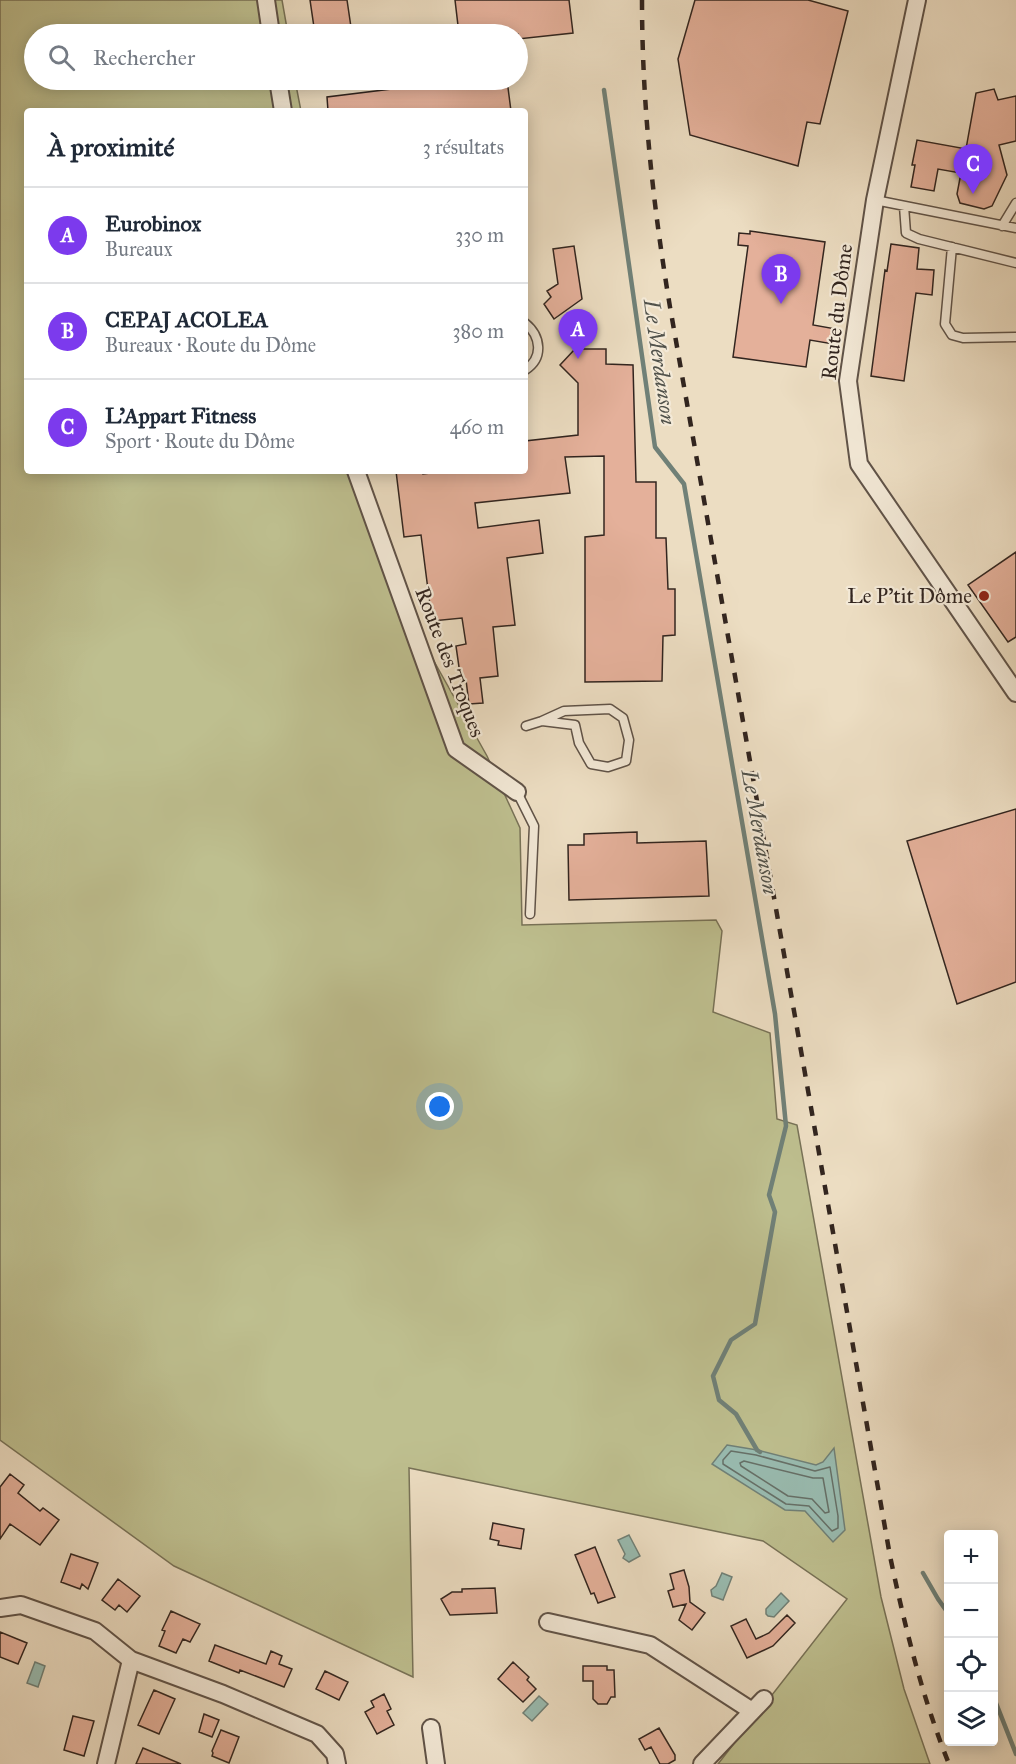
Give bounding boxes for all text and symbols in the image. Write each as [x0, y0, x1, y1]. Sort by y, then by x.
search box [24, 24, 528, 90]
icon: search [45, 41, 78, 74]
text: Rechercher [93, 44, 195, 71]
text: À proximité [48, 131, 174, 163]
text: 3 résultats [423, 135, 504, 159]
pin: C [954, 144, 992, 194]
text: Eurobinox [105, 210, 201, 237]
text: A [61, 223, 74, 247]
text: 330 m [455, 223, 504, 247]
text: Bureaux [105, 237, 173, 261]
street label: Route du Dôme [816, 242, 858, 382]
pin: B [762, 254, 800, 304]
water label: Le Merdanson [638, 296, 682, 427]
text: CEPAJ ACOLEA [105, 306, 268, 333]
pin: A [558, 310, 598, 359]
text: B [61, 319, 74, 343]
text: 380 m [453, 319, 504, 343]
text: Bureaux · Route du Dôme [105, 333, 316, 357]
text: L'Appart Fitness [105, 402, 256, 429]
text: C [61, 415, 74, 439]
text: 460 m [450, 415, 504, 439]
text: Sport · Route du Dôme [105, 429, 295, 453]
street label: Route des Troques [409, 583, 491, 741]
place label: Le P'tit Dôme [847, 583, 972, 609]
marker: Le P'tit Dôme [977, 589, 991, 603]
water label: Le Merdanson [736, 766, 784, 897]
your location [425, 1092, 454, 1121]
map controls [944, 1530, 998, 1746]
button: + [944, 1530, 998, 1584]
button: − [944, 1584, 998, 1638]
button: locate [944, 1638, 998, 1692]
button: layers [944, 1692, 998, 1746]

